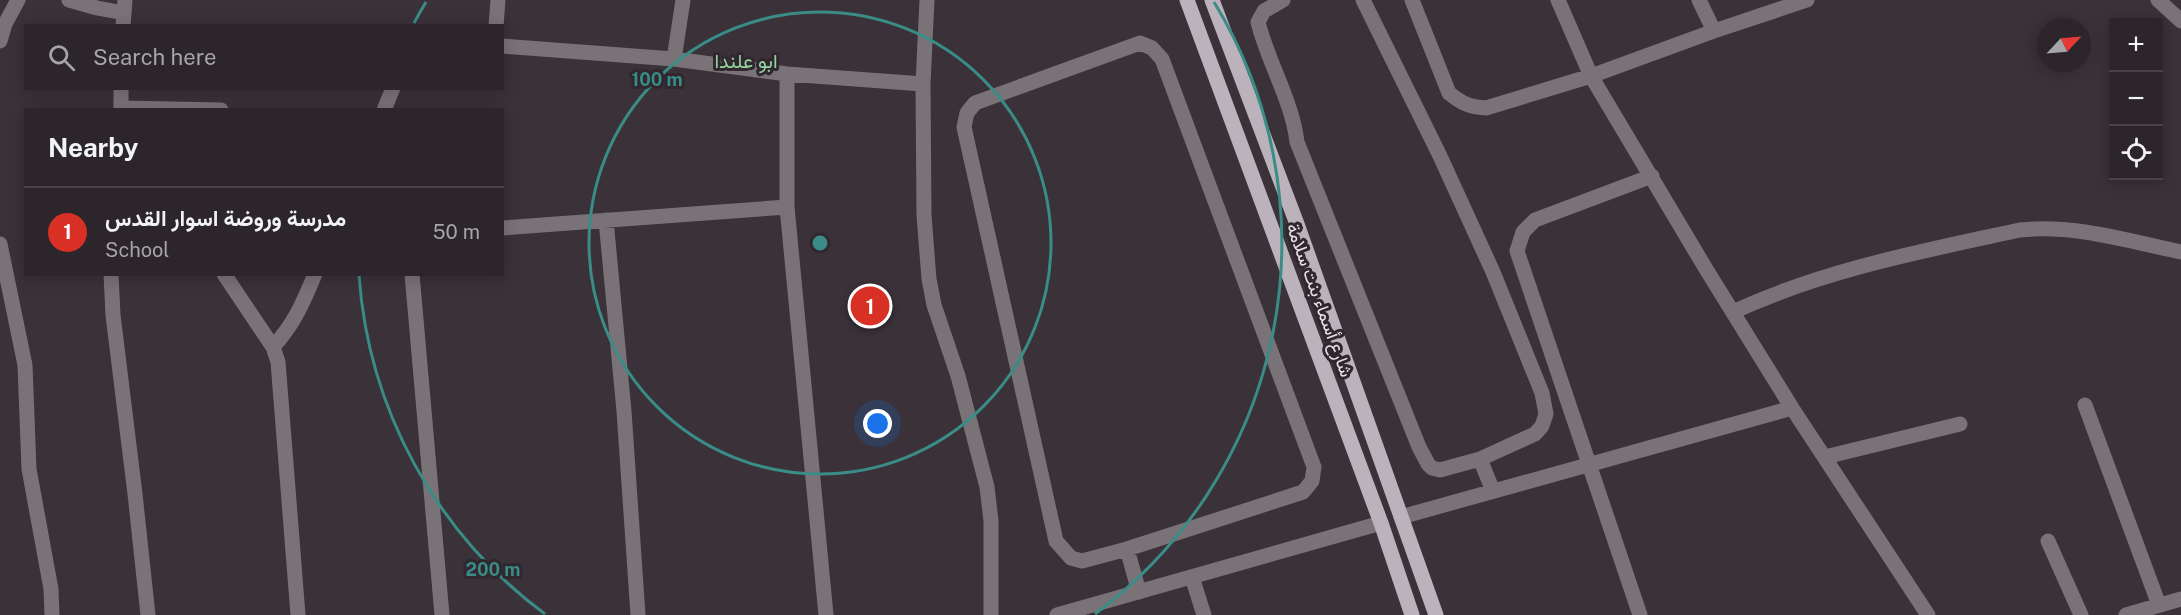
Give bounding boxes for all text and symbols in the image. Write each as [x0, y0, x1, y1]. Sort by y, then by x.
north arrow [2037, 18, 2091, 72]
map controls [2109, 18, 2163, 180]
button: + [2109, 18, 2163, 72]
search box [24, 24, 504, 90]
icon: search [45, 41, 78, 74]
text: Search here [93, 44, 217, 70]
district label: ابو علندا [714, 49, 778, 74]
text: 100 m [631, 69, 683, 90]
button: − [2109, 72, 2163, 126]
button: locate [2109, 126, 2163, 180]
text: Nearby [48, 132, 138, 163]
text: مدرسة وروضة اسوار القدس [105, 205, 346, 231]
text: 1 [63, 220, 72, 244]
text: 50 m [433, 220, 480, 244]
street label: شارع أسماء بنت سلامة [1281, 220, 1358, 380]
centre of rings [810, 233, 830, 253]
text: School [105, 238, 169, 262]
pin: 1 [850, 284, 890, 328]
your location [863, 409, 892, 438]
text: 200 m [466, 559, 520, 580]

